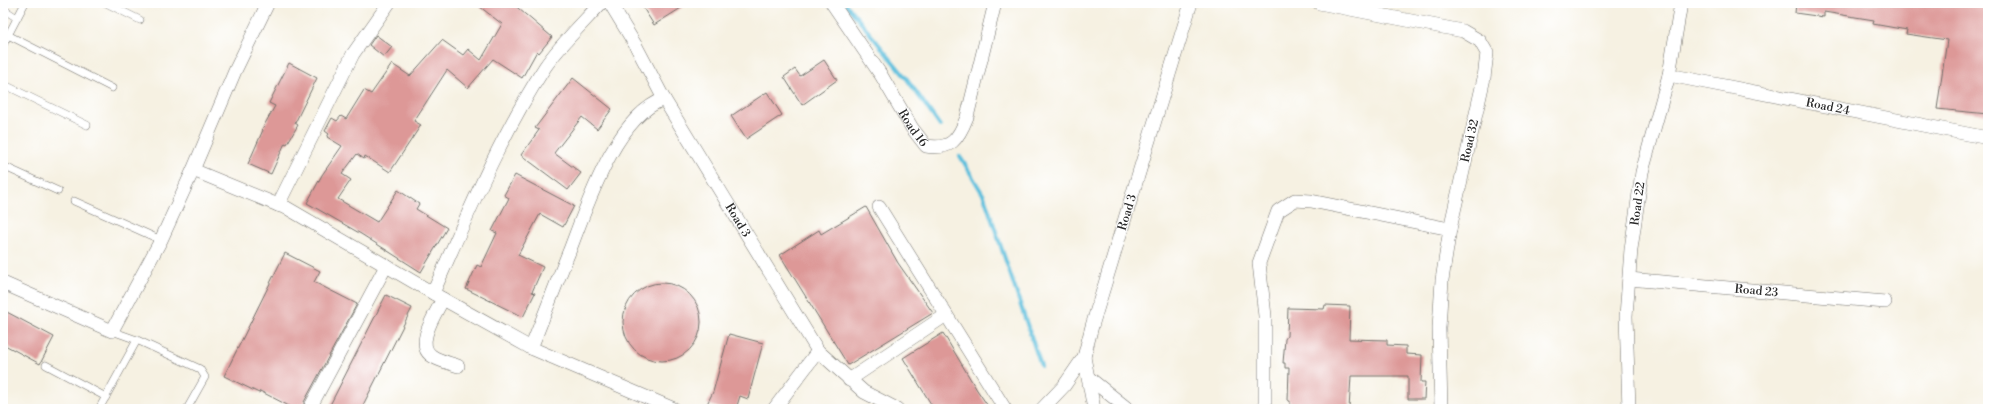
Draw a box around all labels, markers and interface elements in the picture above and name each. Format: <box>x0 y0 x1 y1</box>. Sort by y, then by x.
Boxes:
street label: Road 24 <box>1805 95 1851 118</box>
street label: Road 16 <box>895 106 931 150</box>
street label: Road 32 <box>1458 118 1482 164</box>
street label: Road 22 <box>1627 181 1648 227</box>
street label: Road 3 <box>1114 192 1140 232</box>
street label: Road 3 <box>722 200 754 240</box>
street label: Road 23 <box>1734 281 1779 300</box>

